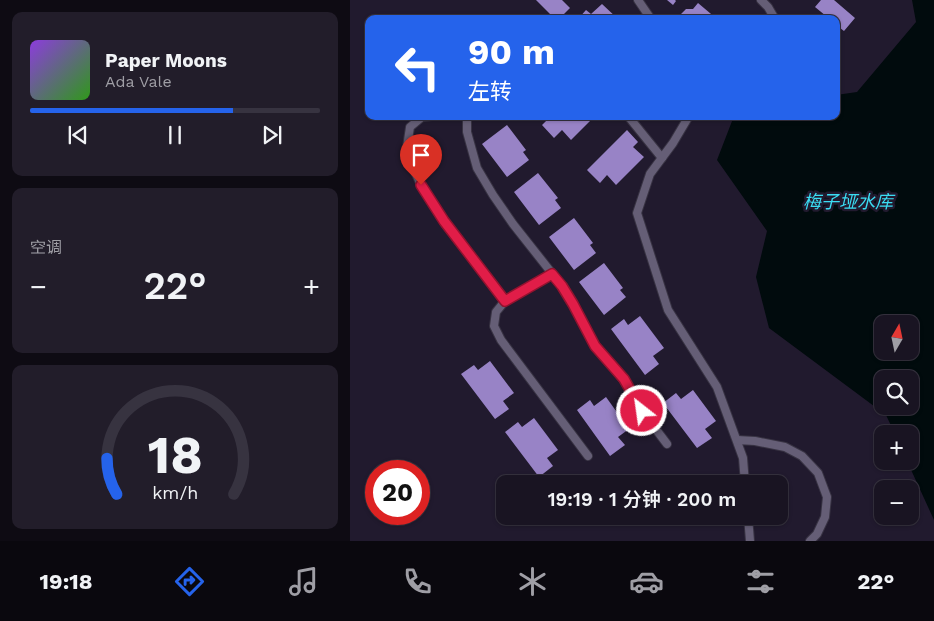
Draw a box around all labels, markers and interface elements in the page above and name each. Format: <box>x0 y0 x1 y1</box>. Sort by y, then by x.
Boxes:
text: 90 m <box>468 31 555 73</box>
icon: left <box>385 35 450 100</box>
text: Paper Moons <box>105 49 227 72</box>
text: Ada Vale <box>105 72 172 91</box>
text: 左转 <box>468 79 512 104</box>
icon: previous <box>64 121 92 149</box>
icon: pause <box>161 121 189 149</box>
icon: next <box>258 121 286 149</box>
pin <box>400 134 442 185</box>
icon: arrive <box>407 141 435 169</box>
water label: 梅子垭水库 <box>803 191 896 212</box>
text: 空调 <box>30 238 62 257</box>
text: 22° <box>143 264 207 308</box>
text: − <box>30 270 47 303</box>
text: + <box>303 270 320 303</box>
north arrow <box>874 315 919 360</box>
map controls <box>874 315 919 525</box>
button: search <box>874 370 919 415</box>
position arrow <box>615 384 667 436</box>
text: 18 <box>147 425 203 486</box>
button: + <box>874 425 919 470</box>
speed limit sign: 20 <box>365 460 430 525</box>
button: − <box>874 480 919 525</box>
text: km/h <box>152 482 198 503</box>
text: 19:19 · 1 分钟 · 200 m <box>548 488 736 511</box>
icon: directions <box>172 564 207 599</box>
icon: music <box>286 564 321 599</box>
icon: phone <box>400 564 435 599</box>
icon: climate <box>515 564 550 599</box>
icon: car <box>629 564 664 599</box>
icon: filters <box>743 564 778 599</box>
text: 19:18 <box>40 569 93 594</box>
text: 22° <box>857 569 894 594</box>

